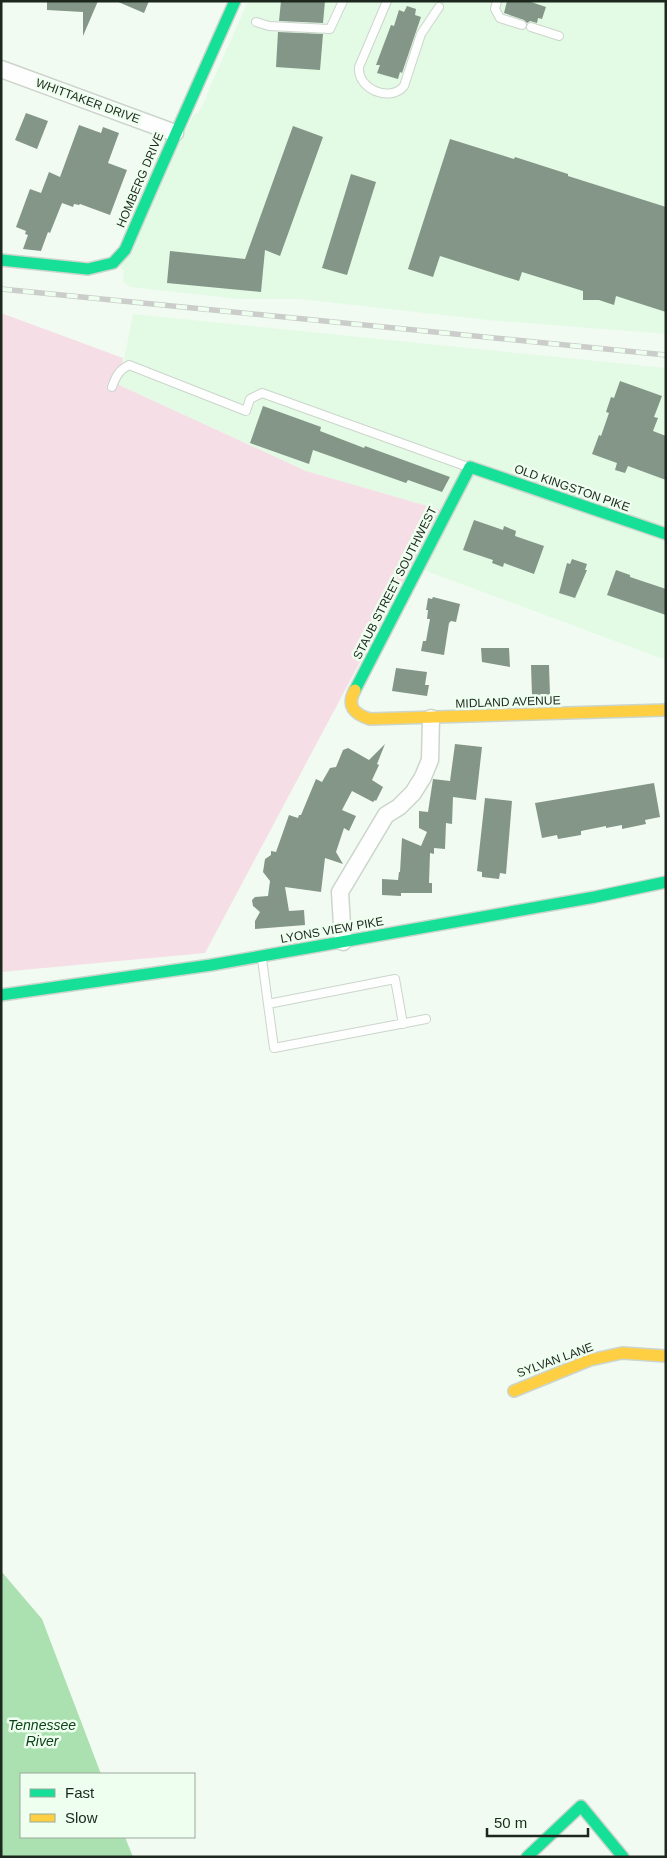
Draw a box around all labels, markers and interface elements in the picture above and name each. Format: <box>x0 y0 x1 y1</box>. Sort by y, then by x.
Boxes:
street label: WHITTAKER DRIVE <box>34 76 142 126</box>
street label: HOMBERG DRIVE <box>114 130 166 230</box>
street label: OLD KINGSTON PIKE <box>512 462 632 514</box>
street label: STAUB STREET SOUTHWEST <box>350 504 440 662</box>
street label: MIDLAND AVENUE <box>455 693 561 711</box>
street label: LYONS VIEW PIKE <box>279 914 385 946</box>
street label: SYLVAN LANE <box>515 1340 595 1380</box>
water label: Tennessee River <box>8 1717 76 1749</box>
legend <box>20 1773 195 1838</box>
text: Fast <box>65 1784 95 1801</box>
scale bar <box>487 1806 588 1838</box>
text: Slow <box>65 1809 98 1826</box>
text: 50 m <box>494 1814 527 1831</box>

